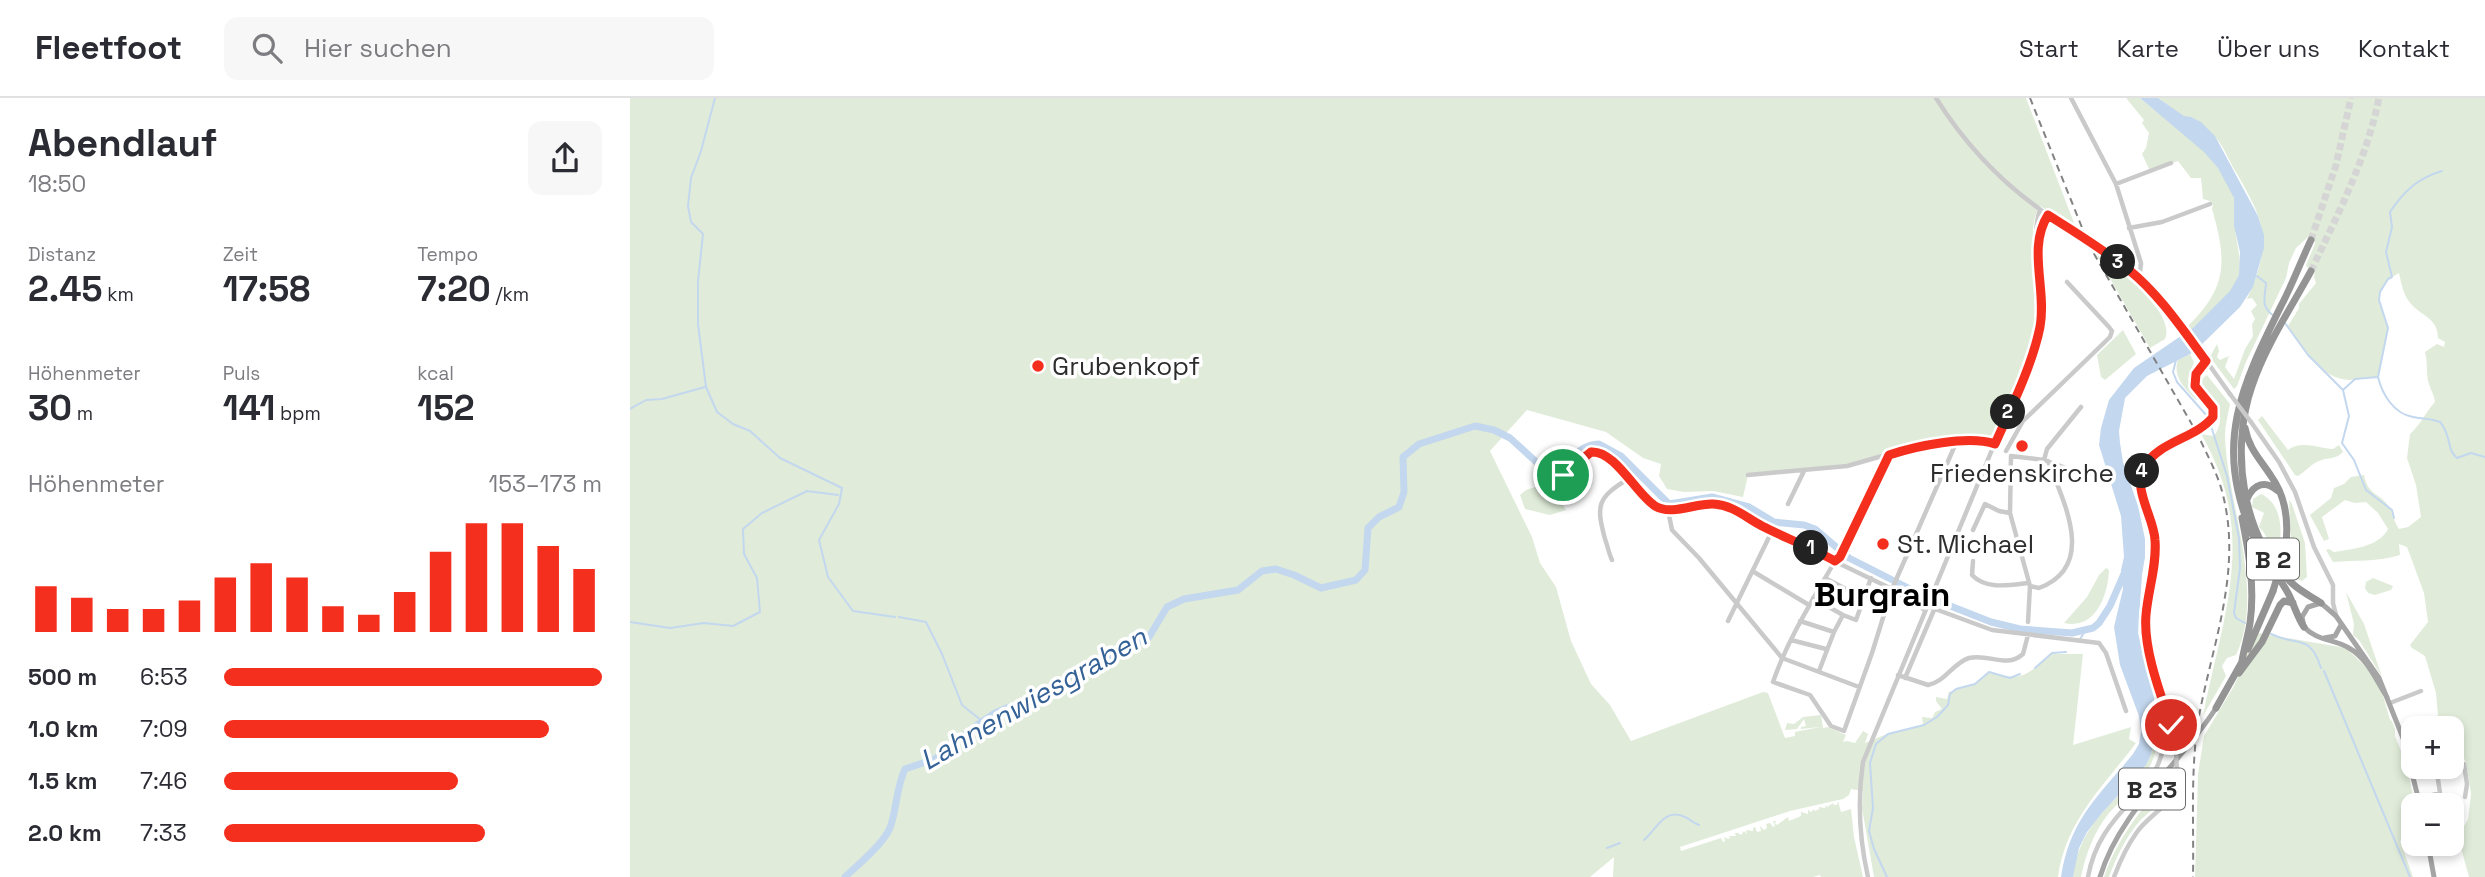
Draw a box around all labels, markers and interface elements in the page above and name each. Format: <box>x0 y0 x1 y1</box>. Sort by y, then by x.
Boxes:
search box <box>224 17 714 80</box>
text: Fleetfoot <box>35 27 182 69</box>
icon: search <box>248 29 286 67</box>
text: Hier suchen <box>304 31 452 65</box>
text: Start <box>2019 33 2079 64</box>
text: Karte <box>2117 33 2179 64</box>
text: Über uns <box>2217 33 2320 64</box>
text: Kontakt <box>2358 33 2450 64</box>
text: Abendlauf <box>28 119 217 167</box>
button: share <box>528 121 602 195</box>
text: 18:50 <box>28 169 86 199</box>
text: Distanz <box>28 242 96 267</box>
text: Zeit <box>223 242 258 267</box>
text: Tempo <box>417 242 478 267</box>
pin: 3 <box>2100 244 2136 280</box>
text: 3 <box>2112 249 2123 274</box>
text: 2.45 <box>28 267 102 311</box>
text: 17:58 <box>223 267 310 311</box>
text: 7:20 <box>417 267 491 311</box>
text: km <box>102 282 134 307</box>
text: /km <box>491 282 529 307</box>
place label: Grubenkopf <box>1052 349 1200 383</box>
marker: Grubenkopf <box>1030 358 1046 374</box>
text: Höhenmeter <box>28 361 141 386</box>
text: Puls <box>223 361 260 386</box>
text: kcal <box>417 361 454 386</box>
text: 30 <box>28 386 72 430</box>
text: 141 <box>223 386 275 430</box>
text: 152 <box>417 386 475 430</box>
pin: 2 <box>1990 394 2026 430</box>
text: 2 <box>2002 399 2013 424</box>
text: m <box>72 401 93 426</box>
text: bpm <box>275 401 321 426</box>
marker: Friedenskirche <box>2014 438 2030 454</box>
pin <box>1533 445 1593 505</box>
pin: 4 <box>2124 454 2160 488</box>
icon: arrive <box>1544 456 1582 494</box>
place label: Friedenskirche <box>1930 456 2114 490</box>
text: 4 <box>2135 458 2148 483</box>
text: Höhenmeter <box>28 469 165 499</box>
text: 153–173 m <box>489 469 602 499</box>
place label: St. Michael <box>1897 527 2034 561</box>
pin: 1 <box>1794 531 1828 566</box>
text: 1 <box>1806 535 1815 560</box>
marker: St. Michael <box>1875 536 1891 552</box>
road number: B 2 <box>2247 538 2299 580</box>
district label: Burgrain <box>1814 574 1950 616</box>
water label: Lahnenwiesgraben <box>913 618 1154 778</box>
text: 500 m <box>28 662 97 692</box>
text: 6:53 <box>140 662 188 692</box>
pin <box>2141 695 2201 755</box>
icon: check <box>2152 706 2190 744</box>
text: 1.0 km <box>28 714 98 744</box>
text: 7:09 <box>140 714 188 744</box>
map controls <box>2401 716 2464 856</box>
button: + <box>2401 716 2464 779</box>
text: 1.5 km <box>28 766 98 796</box>
text: 7:46 <box>140 766 187 796</box>
road number: B 23 <box>2119 768 2185 810</box>
button: − <box>2401 793 2464 856</box>
text: 2.0 km <box>28 818 102 848</box>
text: 7:33 <box>140 818 187 848</box>

